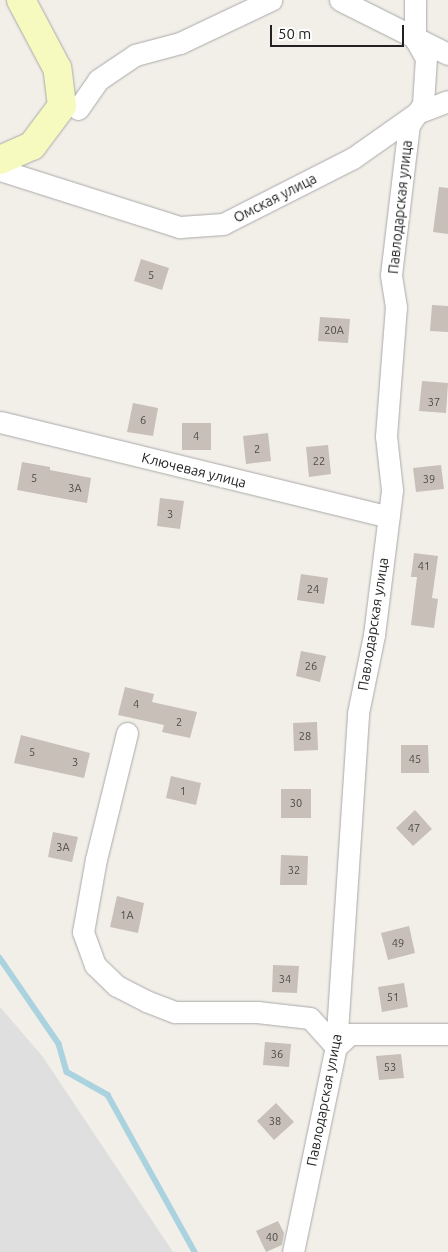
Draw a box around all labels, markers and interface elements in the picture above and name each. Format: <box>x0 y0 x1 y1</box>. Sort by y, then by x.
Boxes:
scale bar <box>273 15 407 47</box>
text: 50 m <box>278 25 311 42</box>
street label: Павлодарская улица <box>385 139 415 275</box>
street label: Омская улица <box>231 170 319 226</box>
house number: 5 <box>148 268 154 282</box>
house number: 20А <box>324 323 344 337</box>
house number: 37 <box>428 395 440 409</box>
house number: 6 <box>140 413 146 427</box>
house number: 4 <box>193 429 199 443</box>
house number: 2 <box>254 442 260 456</box>
street label: Ключевая улица <box>140 449 248 491</box>
house number: 22 <box>313 454 325 468</box>
house number: 5 <box>31 471 37 485</box>
house number: 39 <box>423 472 435 486</box>
house number: 3А <box>68 481 82 495</box>
house number: 3 <box>167 507 173 521</box>
street label: Павлодарская улица <box>354 556 392 692</box>
house number: 41 <box>418 559 430 573</box>
house number: 24 <box>307 582 319 596</box>
house number: 26 <box>305 659 317 673</box>
house number: 4 <box>133 697 139 711</box>
house number: 2 <box>176 715 182 729</box>
house number: 28 <box>299 729 311 743</box>
house number: 5 <box>29 745 35 759</box>
house number: 45 <box>409 752 421 766</box>
house number: 3 <box>72 755 78 769</box>
house number: 1 <box>180 784 186 798</box>
house number: 30 <box>290 796 302 810</box>
house number: 47 <box>408 821 420 835</box>
house number: 3А <box>56 840 70 854</box>
house number: 32 <box>288 863 300 877</box>
house number: 1А <box>120 908 134 922</box>
house number: 49 <box>392 936 404 950</box>
house number: 34 <box>279 972 291 986</box>
house number: 51 <box>387 990 399 1004</box>
street label: Павлодарская улица <box>303 1032 345 1168</box>
house number: 36 <box>271 1047 283 1061</box>
house number: 53 <box>384 1060 396 1074</box>
house number: 38 <box>269 1114 281 1128</box>
house number: 40 <box>266 1230 278 1244</box>

